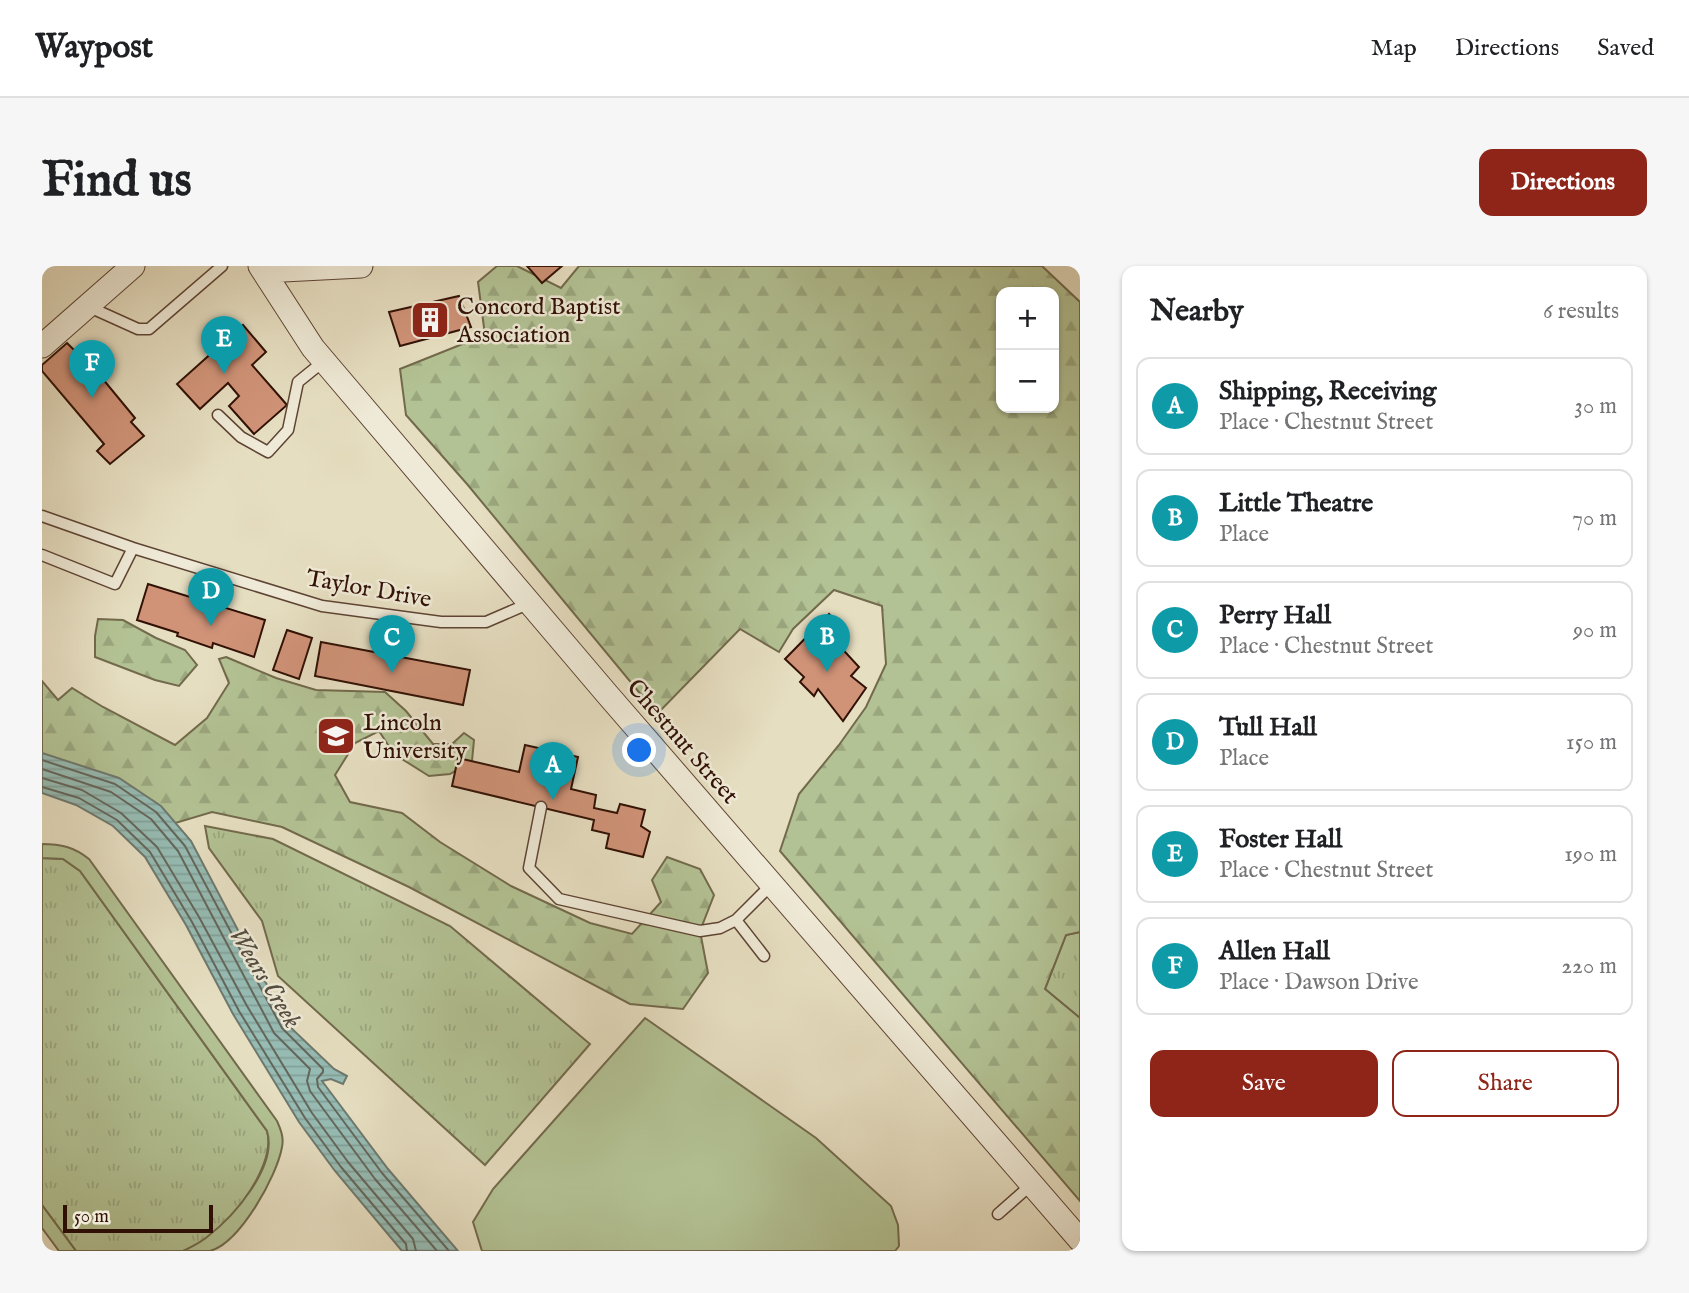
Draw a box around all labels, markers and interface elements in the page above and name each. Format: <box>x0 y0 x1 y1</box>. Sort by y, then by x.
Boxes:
text: Waypost <box>35 27 153 69</box>
text: Map <box>1371 33 1417 64</box>
text: Directions <box>1455 33 1559 64</box>
text: Saved <box>1597 33 1654 64</box>
button: Directions <box>1479 149 1647 216</box>
text: Find us <box>42 151 192 213</box>
map controls <box>996 287 1059 413</box>
button: + <box>996 287 1059 350</box>
place label: Concord Baptist Association <box>456 292 620 351</box>
text: Nearby <box>1150 293 1243 331</box>
text: 6 results <box>1543 297 1619 326</box>
building icon: Concord Baptist Association <box>409 299 451 341</box>
pin: E <box>201 316 247 374</box>
pin: F <box>69 340 115 398</box>
button: − <box>996 350 1059 413</box>
text: Shipping, Receiving <box>1219 375 1436 408</box>
text: A <box>1167 392 1183 421</box>
text: 30 m <box>1574 392 1617 421</box>
text: Place · Chestnut Street <box>1219 408 1433 437</box>
text: Little Theatre <box>1219 487 1373 520</box>
text: B <box>1167 504 1183 533</box>
text: 70 m <box>1572 504 1617 533</box>
text: Place <box>1219 520 1269 549</box>
street label: Taylor Drive <box>304 563 434 616</box>
pin: D <box>188 568 234 626</box>
text: Perry Hall <box>1219 599 1331 632</box>
pin: B <box>804 614 850 672</box>
pin: C <box>369 615 415 673</box>
text: C <box>1167 616 1183 645</box>
text: 90 m <box>1573 616 1617 645</box>
text: Place · Chestnut Street <box>1219 632 1433 661</box>
street label: Chestnut Street <box>619 673 745 811</box>
place label: Lincoln University <box>363 708 467 767</box>
text: Tull Hall <box>1219 711 1317 744</box>
school or university icon: Lincoln University <box>315 715 357 757</box>
text: D <box>1166 728 1184 757</box>
text: 150 m <box>1566 728 1617 757</box>
your location <box>622 733 656 767</box>
pin: A <box>530 742 576 800</box>
text: Place <box>1219 744 1269 773</box>
text: Foster Hall <box>1219 823 1342 856</box>
text: E <box>1167 840 1183 869</box>
text: 190 m <box>1564 840 1617 869</box>
text: Place · Chestnut Street <box>1219 856 1433 885</box>
water label: Wears Creek <box>221 921 309 1035</box>
text: Allen Hall <box>1219 935 1330 968</box>
text: F <box>1168 952 1182 981</box>
text: 220 m <box>1561 952 1617 981</box>
text: Place · Dawson Drive <box>1219 968 1419 997</box>
button: Save <box>1150 1050 1378 1117</box>
button: Share <box>1392 1050 1619 1117</box>
scale bar <box>63 1202 214 1234</box>
text: 50 m <box>74 1205 109 1229</box>

